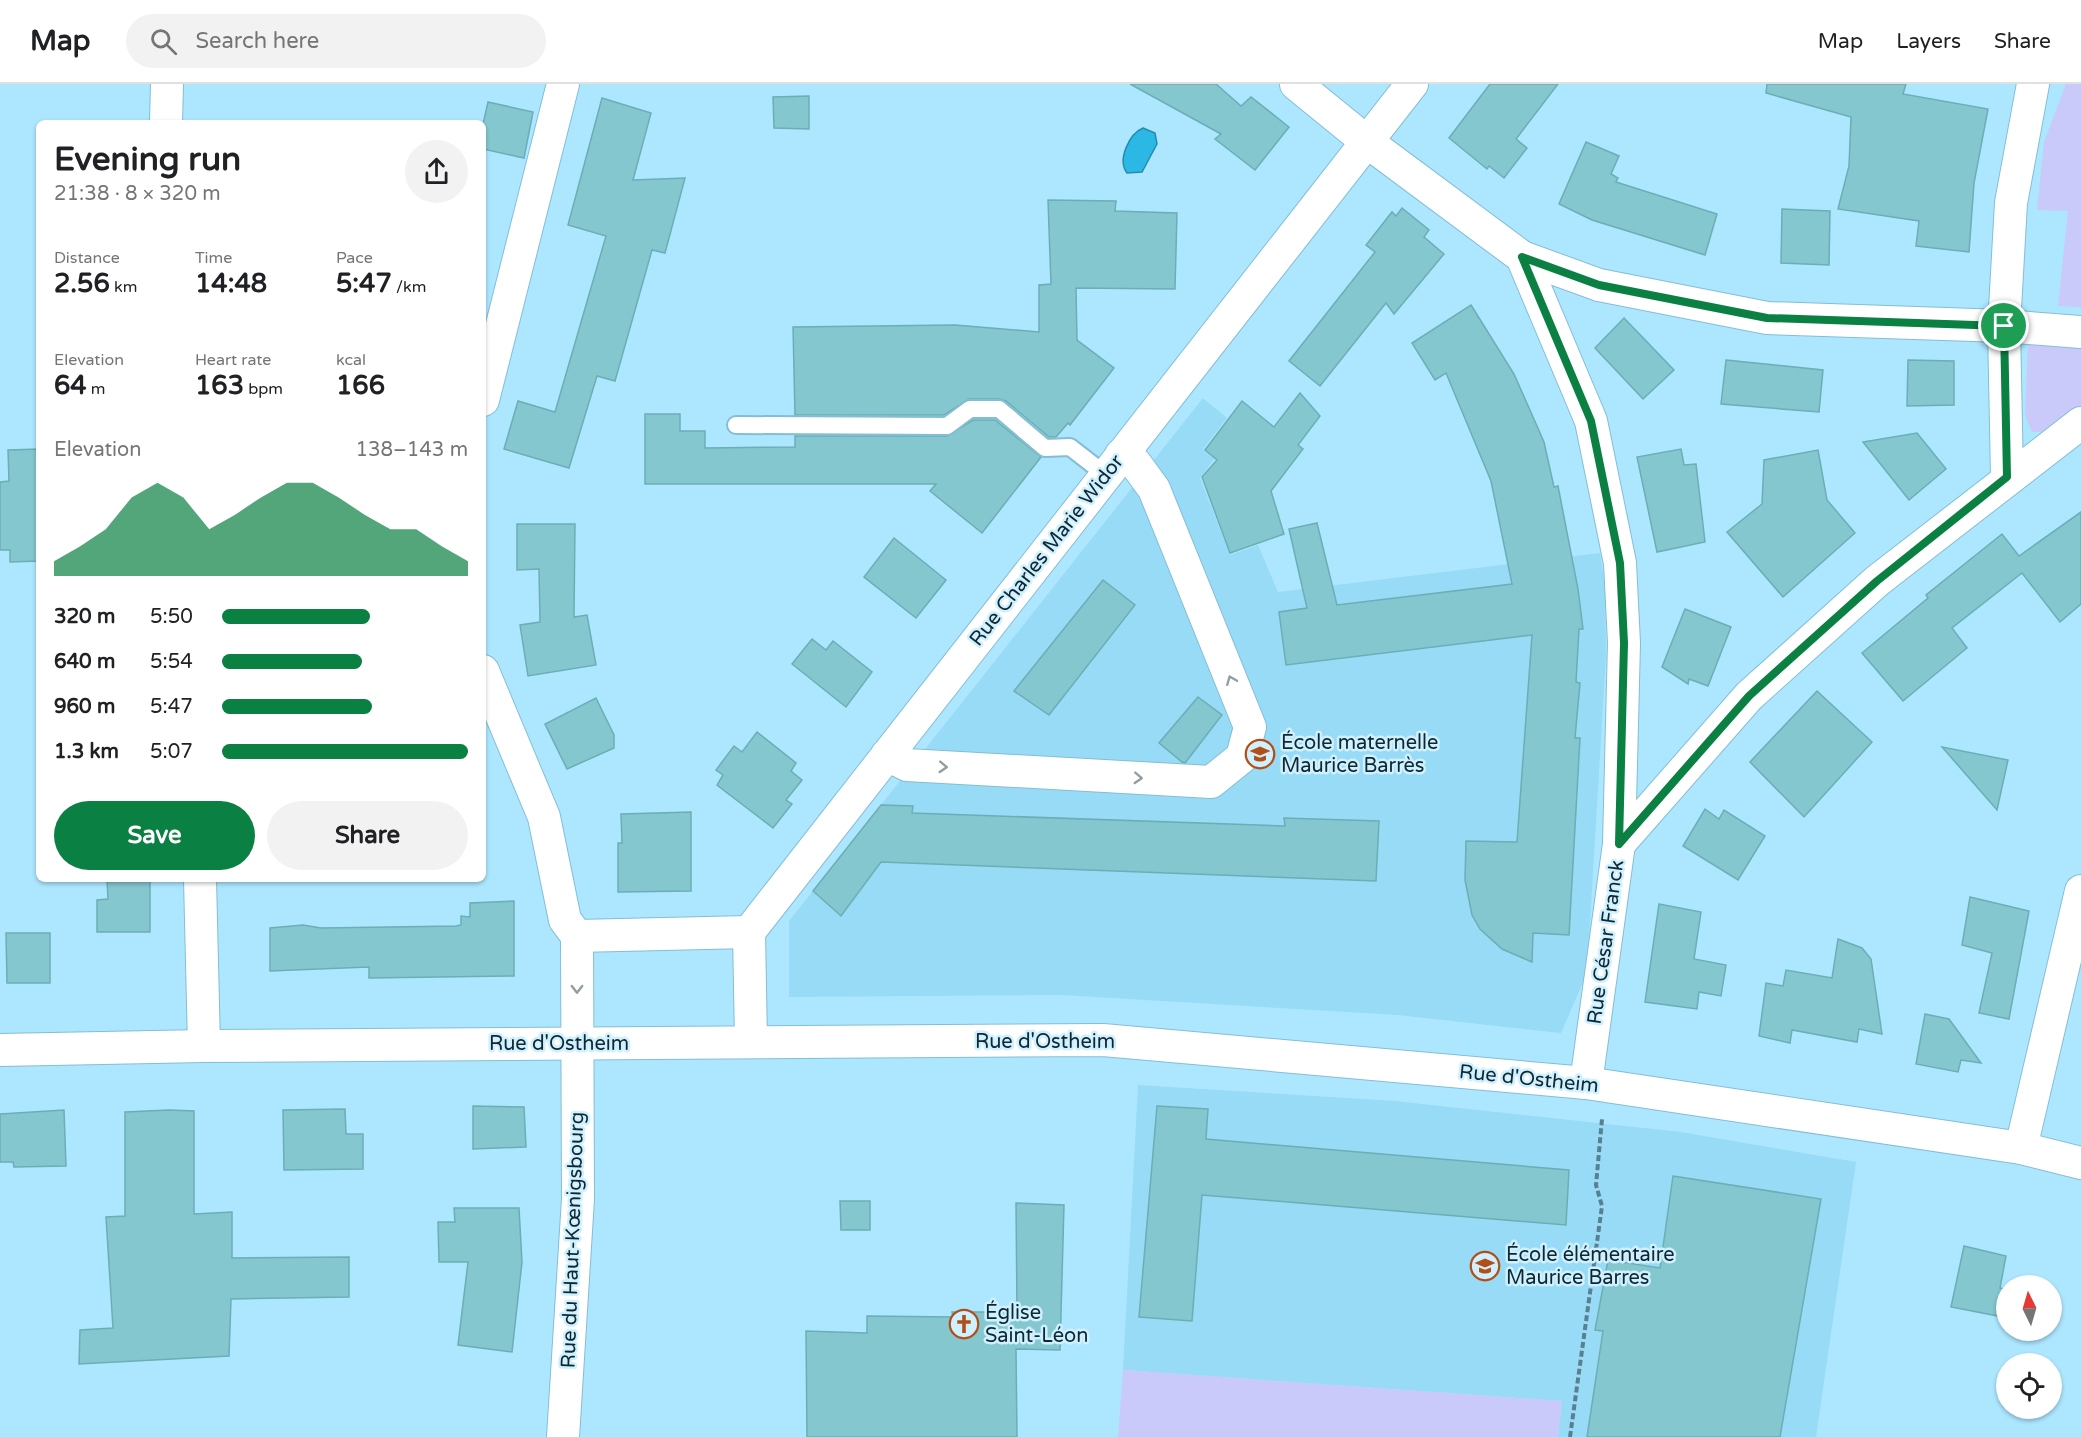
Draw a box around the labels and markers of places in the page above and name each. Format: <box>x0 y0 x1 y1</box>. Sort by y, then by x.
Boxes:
pin <box>1978 300 2029 351</box>
place label: École maternelle Maurice Barrès <box>1281 730 1438 778</box>
school or university icon: École maternelle Maurice Barrès <box>1244 738 1276 770</box>
place label: École élémentaire Maurice Barres <box>1506 1242 1675 1290</box>
school or university icon: École élémentaire Maurice Barres <box>1469 1250 1501 1282</box>
place label: Église Saint-Léon <box>985 1300 1088 1348</box>
church icon: Église Saint-Léon <box>948 1308 980 1340</box>

